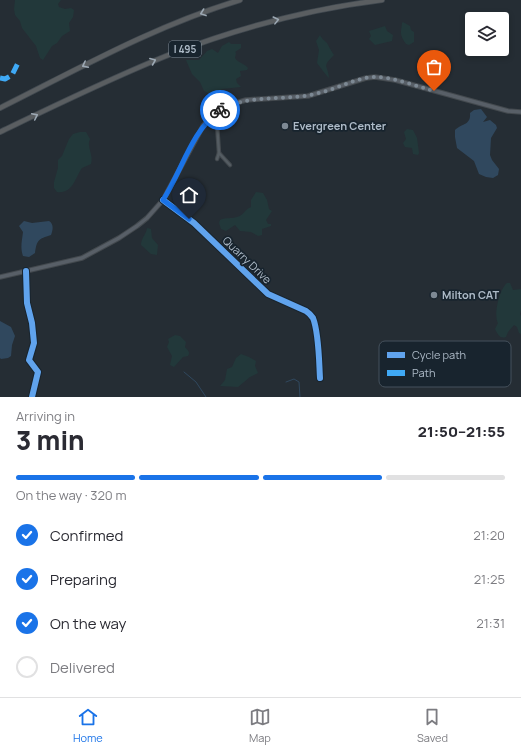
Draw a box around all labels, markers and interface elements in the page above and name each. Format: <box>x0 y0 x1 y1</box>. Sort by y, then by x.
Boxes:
one-way arrow <box>200 8 207 16</box>
map controls <box>465 12 509 56</box>
button: layers <box>465 12 509 56</box>
one-way arrow <box>273 16 280 25</box>
road number: I 495 <box>169 41 201 57</box>
pin <box>417 50 451 91</box>
icon: bag <box>423 56 445 78</box>
one-way arrow <box>150 58 157 66</box>
one-way arrow <box>81 61 89 68</box>
courier <box>200 90 240 130</box>
icon: bike <box>209 99 231 121</box>
one-way arrow <box>31 113 39 121</box>
place label: Evergreen Center <box>293 118 387 133</box>
marker: Evergreen Center <box>280 121 290 131</box>
pin <box>172 178 206 219</box>
icon: home <box>178 184 200 206</box>
street label: Quarry Drive <box>220 233 275 287</box>
place label: Milton CAT <box>442 287 500 302</box>
marker: Milton CAT <box>429 290 439 300</box>
legend <box>379 341 511 387</box>
text: Cycle path <box>412 347 466 362</box>
text: Path <box>412 365 435 380</box>
text: Arriving in <box>16 407 75 425</box>
text: 21:50–21:55 <box>418 421 505 442</box>
text: 3 min <box>16 422 85 458</box>
text: On the way · 320 m <box>16 486 126 504</box>
icon: check <box>16 524 38 546</box>
text: Confirmed <box>50 525 123 546</box>
text: 21:20 <box>473 526 505 544</box>
icon: check <box>16 568 38 590</box>
text: Preparing <box>50 569 117 590</box>
text: 21:25 <box>474 570 505 588</box>
icon: check <box>16 612 38 634</box>
text: On the way <box>50 613 126 634</box>
text: 21:31 <box>476 614 505 632</box>
text: Delivered <box>50 657 115 678</box>
tab: Home <box>73 706 103 745</box>
tab: Map <box>249 706 271 745</box>
tab: Saved <box>417 706 448 745</box>

